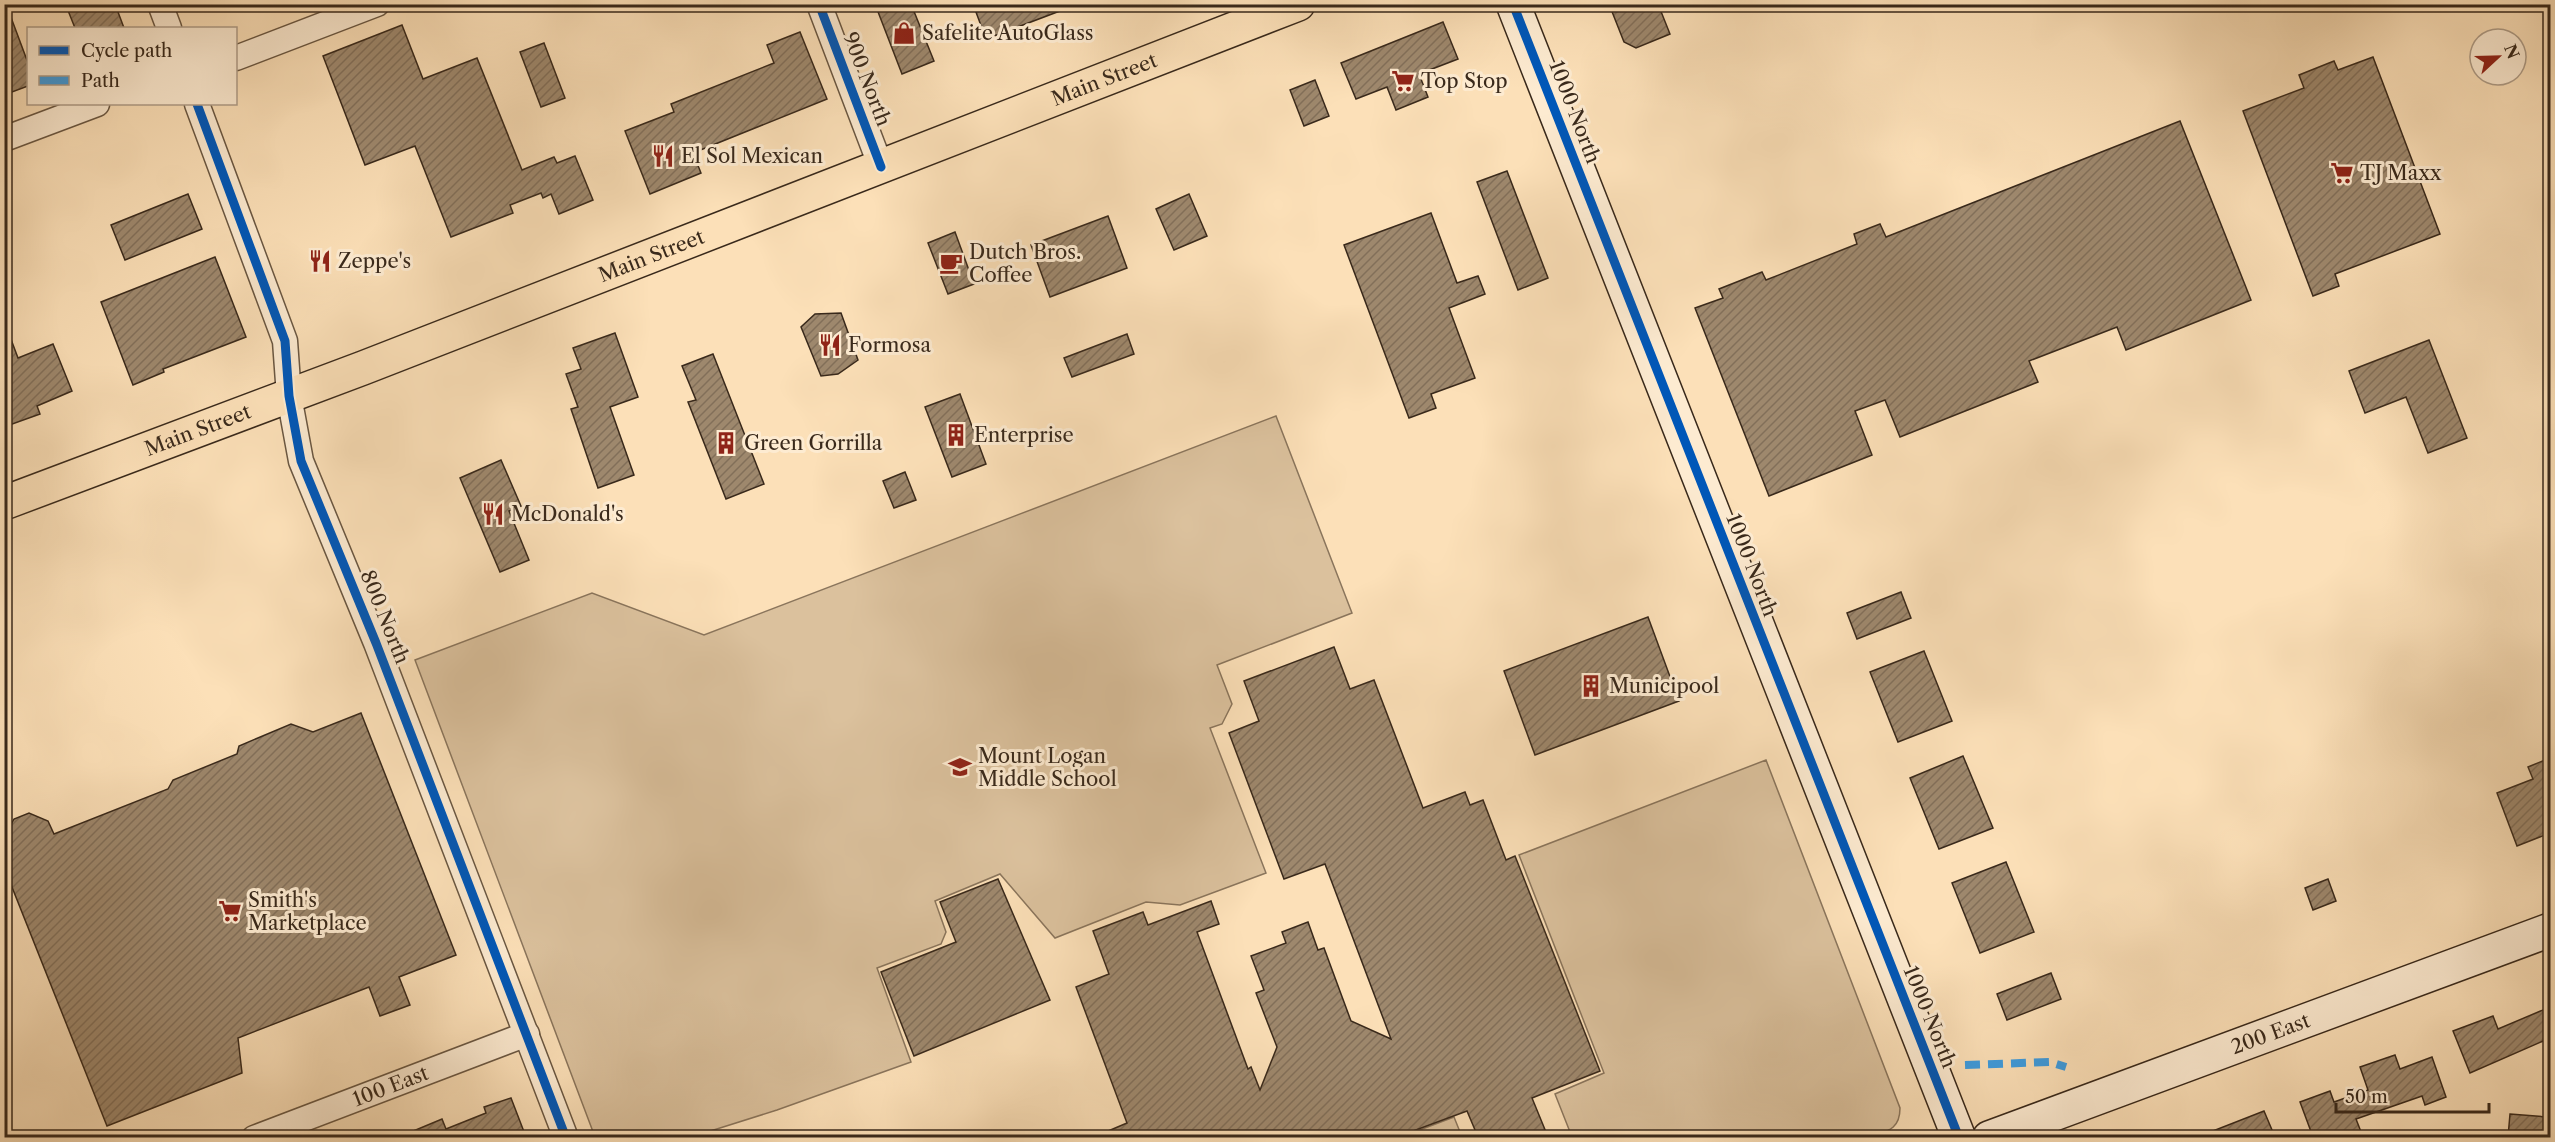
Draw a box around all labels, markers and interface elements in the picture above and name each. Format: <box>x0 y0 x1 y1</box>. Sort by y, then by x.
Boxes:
shop icon: Safelite AutoGlass <box>891 20 917 46</box>
place label: Safelite AutoGlass <box>922 21 1094 45</box>
legend <box>27 27 237 105</box>
north arrow <box>2468 27 2528 87</box>
street label: 900 North <box>838 29 896 130</box>
text: Cycle path <box>81 40 172 62</box>
text: N <box>2500 41 2524 62</box>
street label: Main Street <box>1048 48 1160 111</box>
street label: 1000 North <box>1544 57 1606 167</box>
supermarket icon: Top Stop <box>1390 68 1416 94</box>
place label: Top Stop <box>1421 69 1508 93</box>
text: Path <box>81 70 120 92</box>
restaurant icon: El Sol Mexican <box>650 143 676 169</box>
place label: El Sol Mexican <box>681 144 823 168</box>
supermarket icon: TJ Maxx <box>2329 160 2355 186</box>
place label: TJ Maxx <box>2360 161 2442 185</box>
street label: Main Street <box>595 224 708 287</box>
place label: Dutch Bros. Coffee <box>969 240 1081 287</box>
restaurant icon: Zeppe's <box>307 248 333 274</box>
place label: Zeppe's <box>338 249 411 273</box>
cafe icon: Dutch Bros. Coffee <box>938 250 964 276</box>
restaurant icon: Formosa <box>817 332 843 358</box>
place label: Formosa <box>848 333 931 357</box>
street label: Main Street <box>141 399 254 461</box>
building icon: Enterprise <box>943 422 969 448</box>
place label: Enterprise <box>974 423 1074 447</box>
building icon: Green Gorrilla <box>713 430 739 456</box>
place label: Green Gorrilla <box>744 431 883 455</box>
restaurant icon: McDonald's <box>480 501 506 527</box>
place label: McDonald's <box>511 502 624 526</box>
street label: 1000 North <box>1721 510 1783 620</box>
street label: 800 North <box>355 567 415 668</box>
building icon: Municipool <box>1578 673 1604 699</box>
place label: Municipool <box>1609 674 1719 698</box>
place label: Mount Logan Middle School <box>978 744 1117 791</box>
school or university icon: Mount Logan Middle School <box>947 754 973 780</box>
place label: Smith's Marketplace <box>248 888 367 935</box>
supermarket icon: Smith's Marketplace <box>217 898 243 924</box>
street label: 1000 North <box>1899 962 1962 1072</box>
street label: 200 East <box>2228 1008 2313 1059</box>
street label: 100 East <box>349 1061 432 1111</box>
scale bar <box>2336 1076 2489 1114</box>
text: 50 m <box>2345 1086 2388 1108</box>

